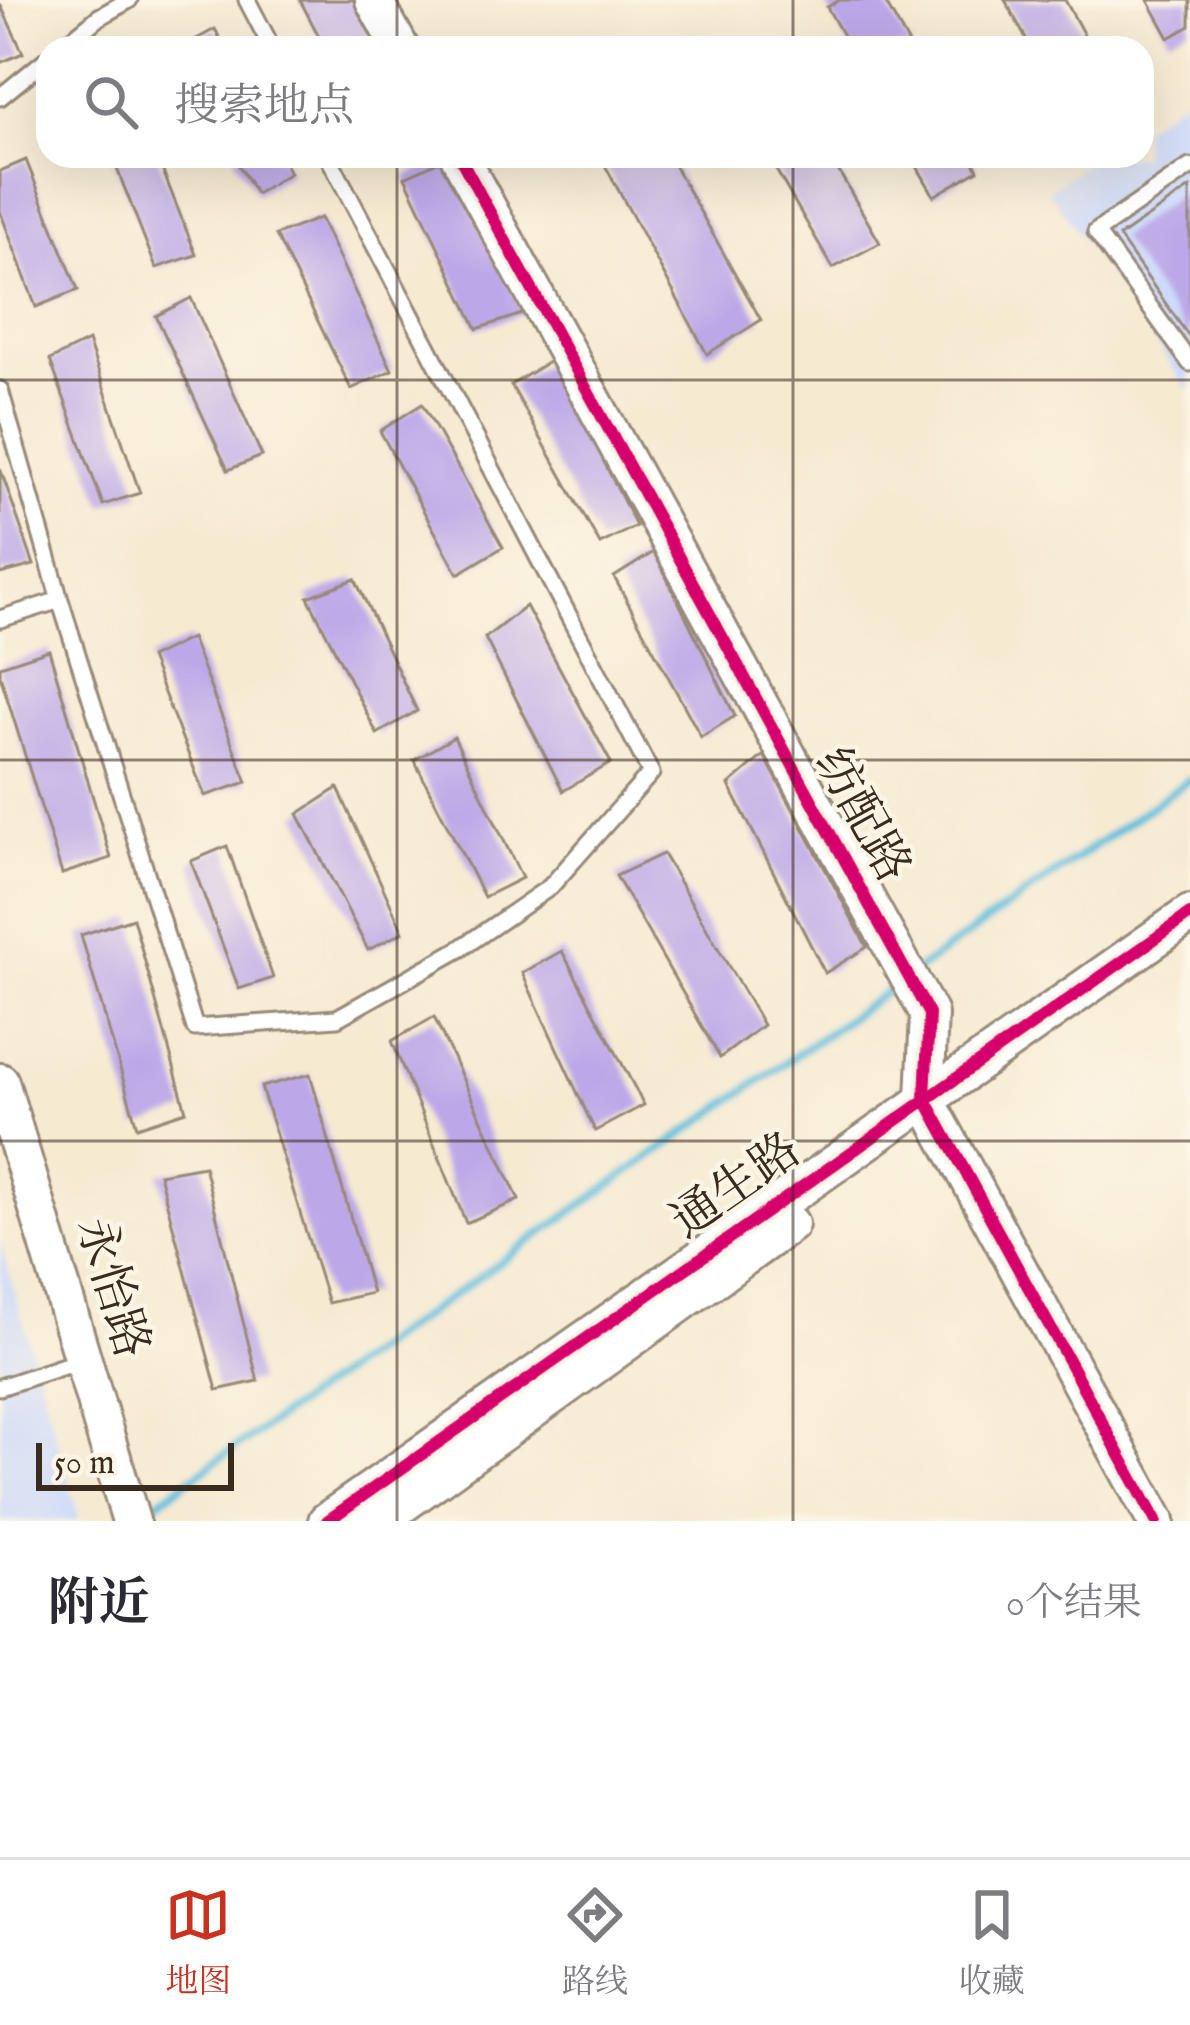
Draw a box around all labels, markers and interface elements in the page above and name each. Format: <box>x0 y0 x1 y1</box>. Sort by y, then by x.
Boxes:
search box <box>36 36 1154 168</box>
icon: search <box>78 69 144 135</box>
text: 搜索地点 <box>174 79 354 136</box>
street label: 纺配路 <box>800 738 922 894</box>
street label: 通生路 <box>661 1121 813 1253</box>
street label: 永怡路 <box>61 1210 161 1366</box>
scale bar <box>36 1437 234 1490</box>
text: 50 m <box>54 1443 115 1485</box>
text: 附近 <box>48 1573 150 1638</box>
text: 0个结果 <box>1006 1580 1142 1629</box>
tab: 地图 <box>165 1882 231 2004</box>
tab: 路线 <box>562 1882 628 2004</box>
tab: 收藏 <box>959 1882 1025 2004</box>

